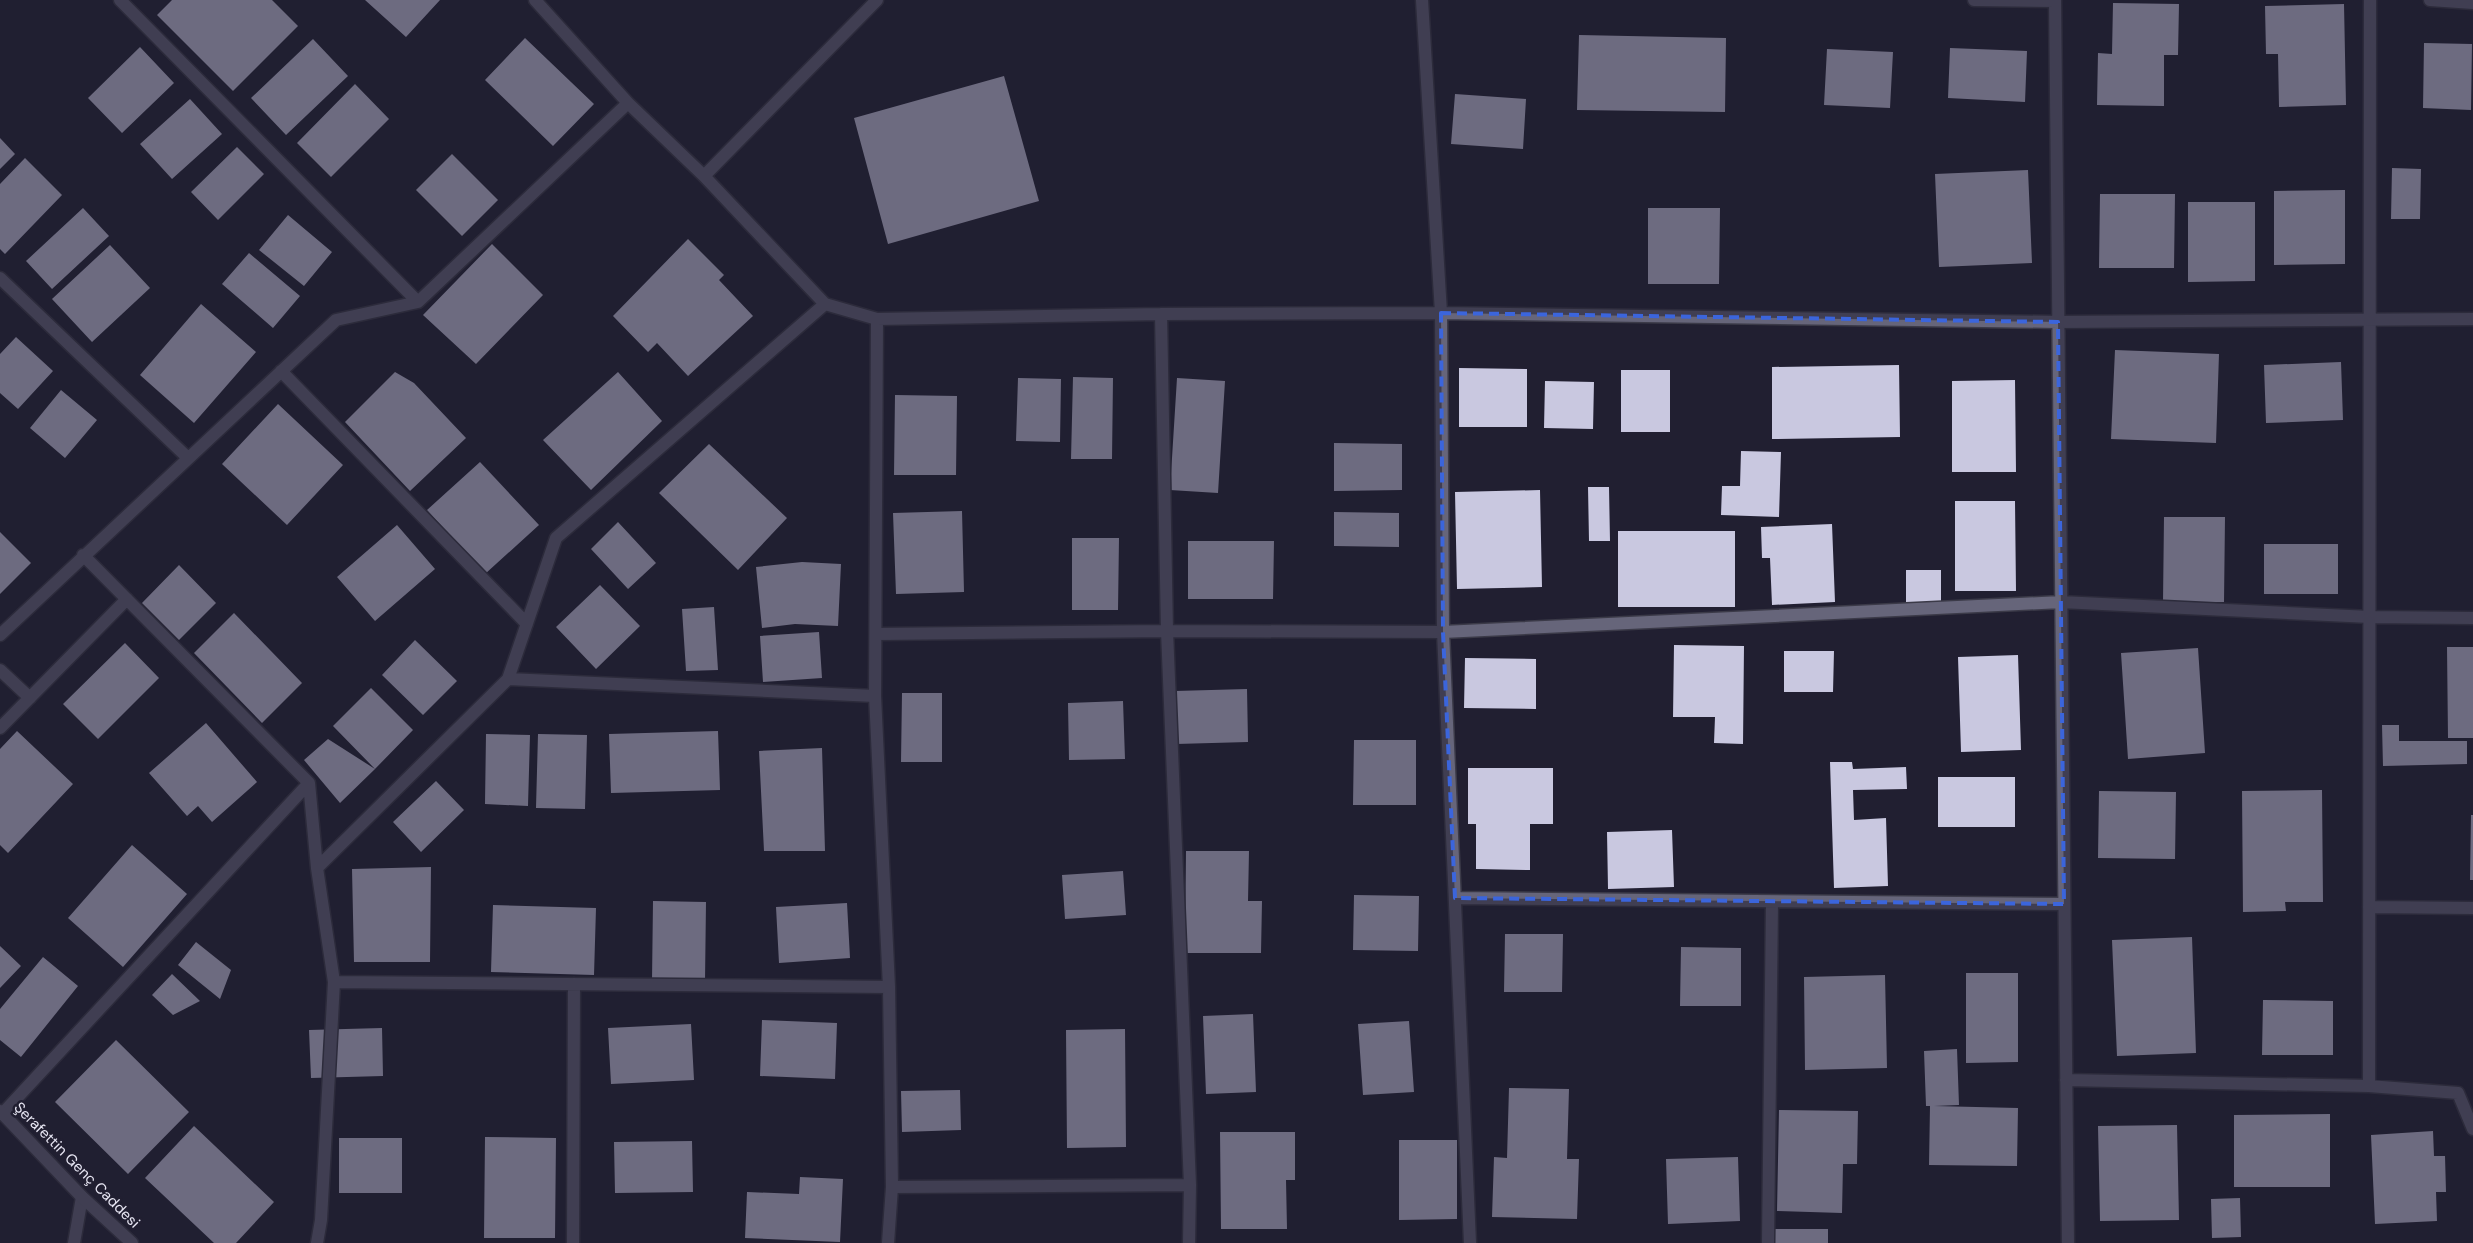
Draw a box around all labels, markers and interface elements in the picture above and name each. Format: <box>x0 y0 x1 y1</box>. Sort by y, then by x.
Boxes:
street label: Şerafettin Genç Caddesi <box>10 1098 144 1232</box>

